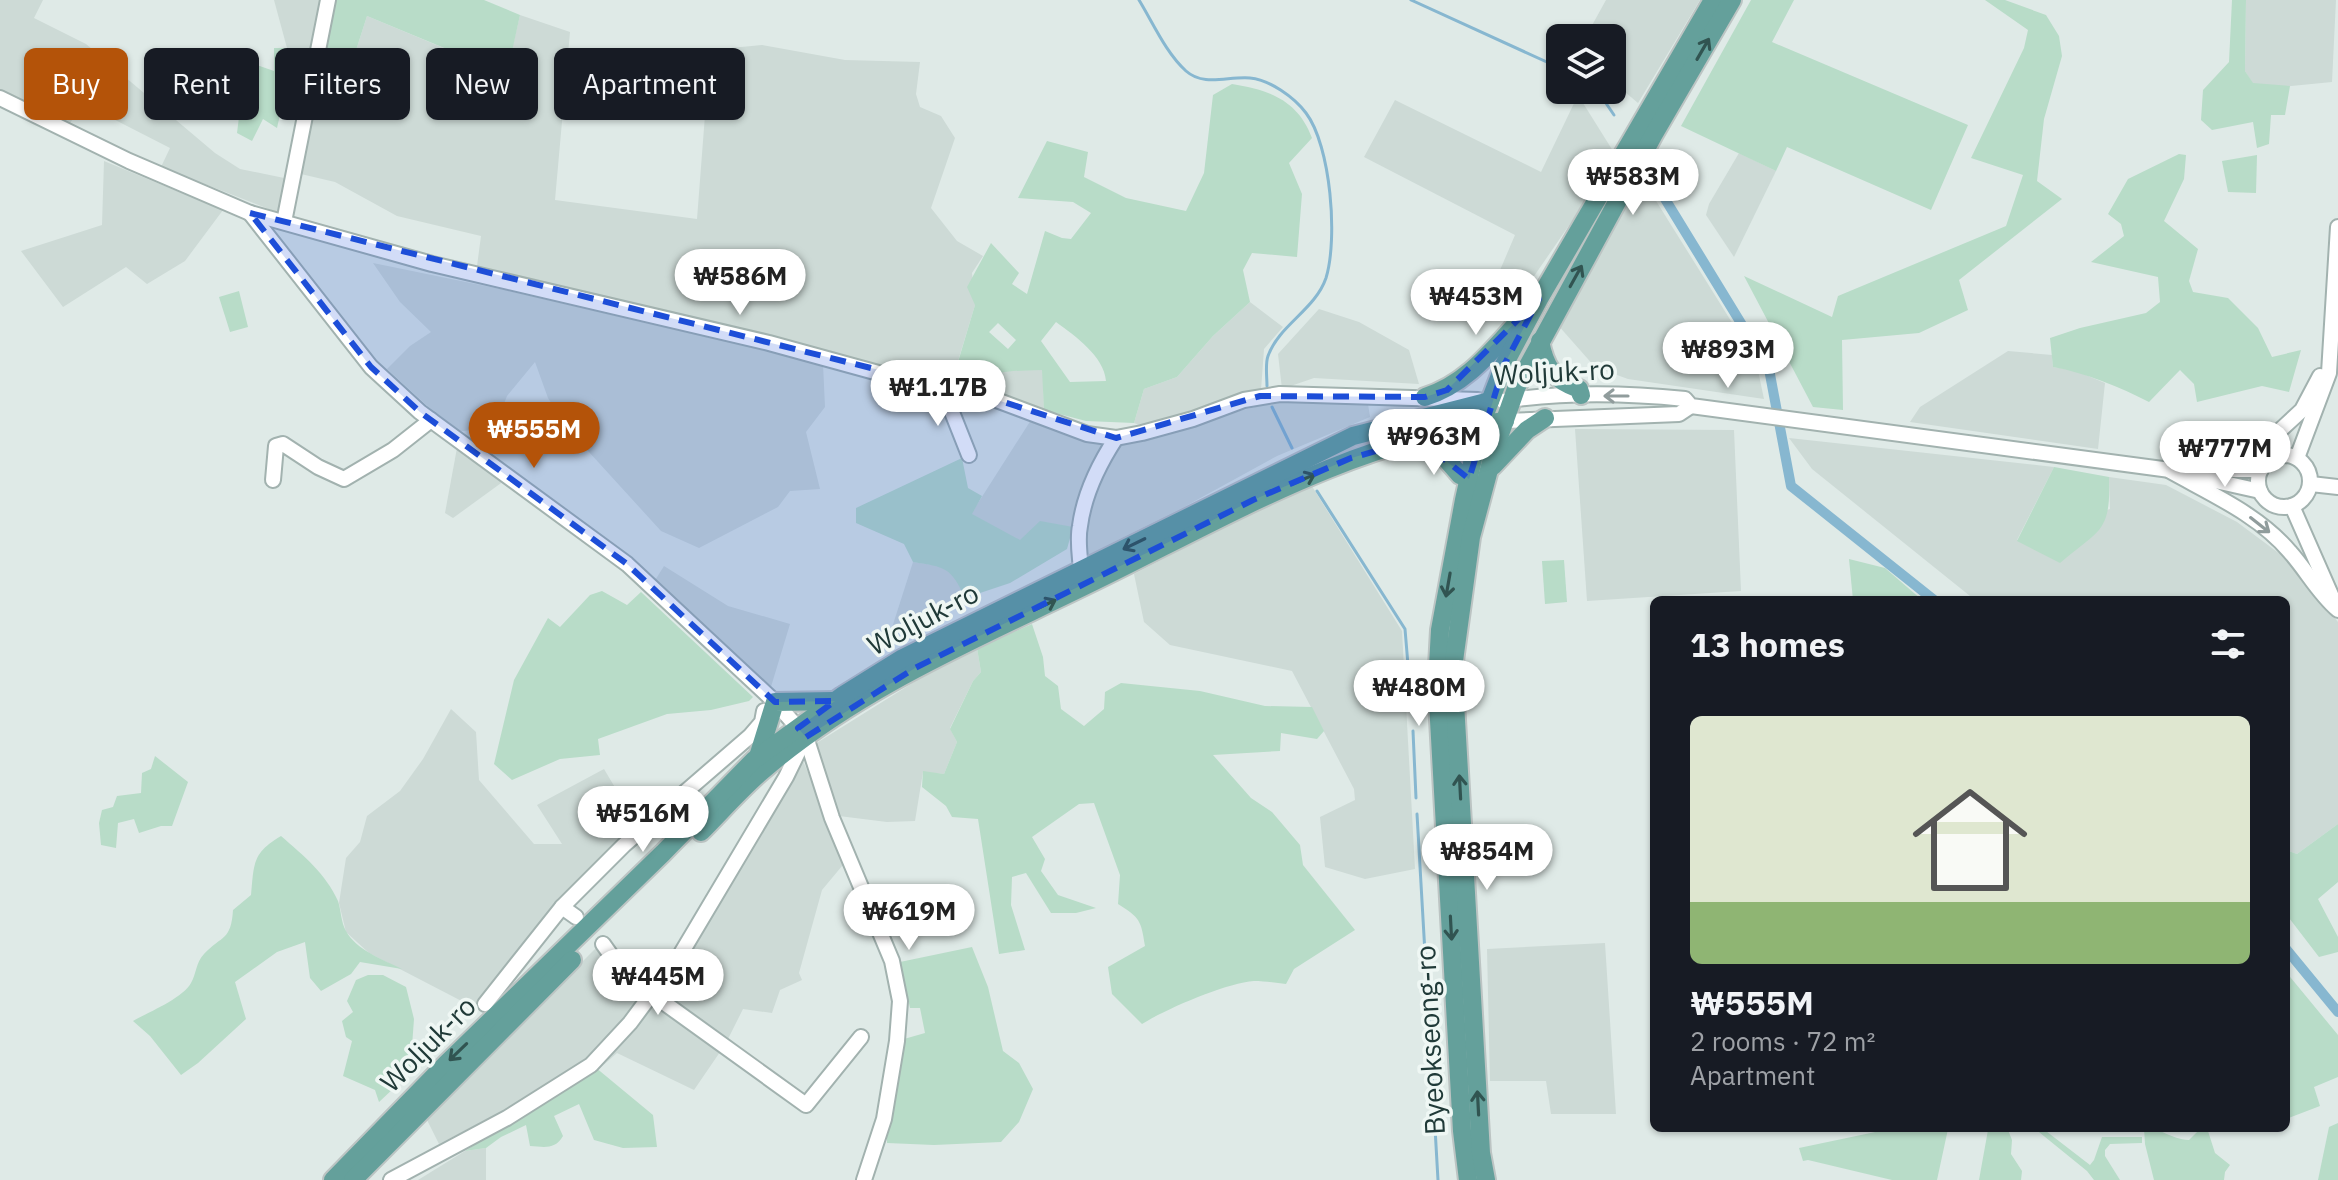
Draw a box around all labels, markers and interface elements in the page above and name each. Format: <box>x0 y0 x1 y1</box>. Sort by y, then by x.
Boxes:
map controls <box>1546 24 1626 104</box>
button: layers <box>1546 24 1626 104</box>
one-way arrow <box>1695 38 1711 61</box>
chip: Buy <box>24 48 128 120</box>
chip: Rent <box>144 48 259 120</box>
chip: Filters <box>275 48 410 120</box>
chip: New <box>426 48 538 120</box>
chip: Apartment <box>554 48 745 120</box>
pin: ₩583M <box>1577 149 1689 217</box>
text: ₩583M <box>1586 158 1680 192</box>
pin: ₩586M <box>684 249 796 317</box>
text: ₩586M <box>693 258 787 292</box>
one-way arrow <box>1568 265 1584 288</box>
pin: ₩453M <box>1420 269 1532 337</box>
text: ₩453M <box>1429 278 1523 312</box>
pin: ₩893M <box>1672 322 1784 390</box>
text: ₩893M <box>1681 331 1775 365</box>
street label: Woljuk-ro <box>1492 350 1615 393</box>
pin: ₩1.17B <box>873 360 1003 428</box>
text: ₩1.17B <box>889 369 987 403</box>
one-way arrow <box>1603 388 1630 404</box>
pin: ₩555M <box>478 402 590 470</box>
pin: ₩963M <box>1378 409 1490 477</box>
text: ₩555M <box>487 411 581 445</box>
text: ₩963M <box>1387 418 1481 452</box>
pin: ₩777M <box>2169 421 2281 489</box>
text: ₩777M <box>2178 430 2272 464</box>
one-way arrow <box>1291 470 1315 485</box>
one-way arrow <box>2249 517 2270 534</box>
one-way arrow <box>1122 537 1146 552</box>
one-way arrow <box>1440 572 1455 597</box>
street label: Woljuk-ro <box>861 574 985 663</box>
one-way arrow <box>1032 597 1056 612</box>
text: 13 homes <box>1690 622 1845 666</box>
icon: filters <box>2206 622 2250 666</box>
pin: ₩480M <box>1363 660 1475 728</box>
text: ₩480M <box>1372 669 1466 703</box>
icon: home <box>1898 768 2042 912</box>
one-way arrow <box>1452 774 1467 801</box>
pin: ₩516M <box>587 786 699 854</box>
text: ₩516M <box>596 795 690 829</box>
pin: ₩854M <box>1431 824 1543 892</box>
text: ₩854M <box>1440 833 1534 867</box>
pin: ₩619M <box>853 884 965 952</box>
text: ₩619M <box>862 893 956 927</box>
one-way arrow <box>1444 914 1459 941</box>
street label: Byeokseong-ro <box>1406 944 1453 1136</box>
pin: ₩445M <box>602 949 714 1017</box>
text: ₩445M <box>611 958 705 992</box>
text: ₩555M <box>1690 980 1814 1024</box>
street label: Woljuk-ro <box>372 988 484 1100</box>
text: 2 rooms · 72 m² <box>1690 1024 1875 1058</box>
one-way arrow <box>448 1043 468 1062</box>
text: Apartment <box>1690 1058 1815 1092</box>
one-way arrow <box>1471 1090 1486 1117</box>

